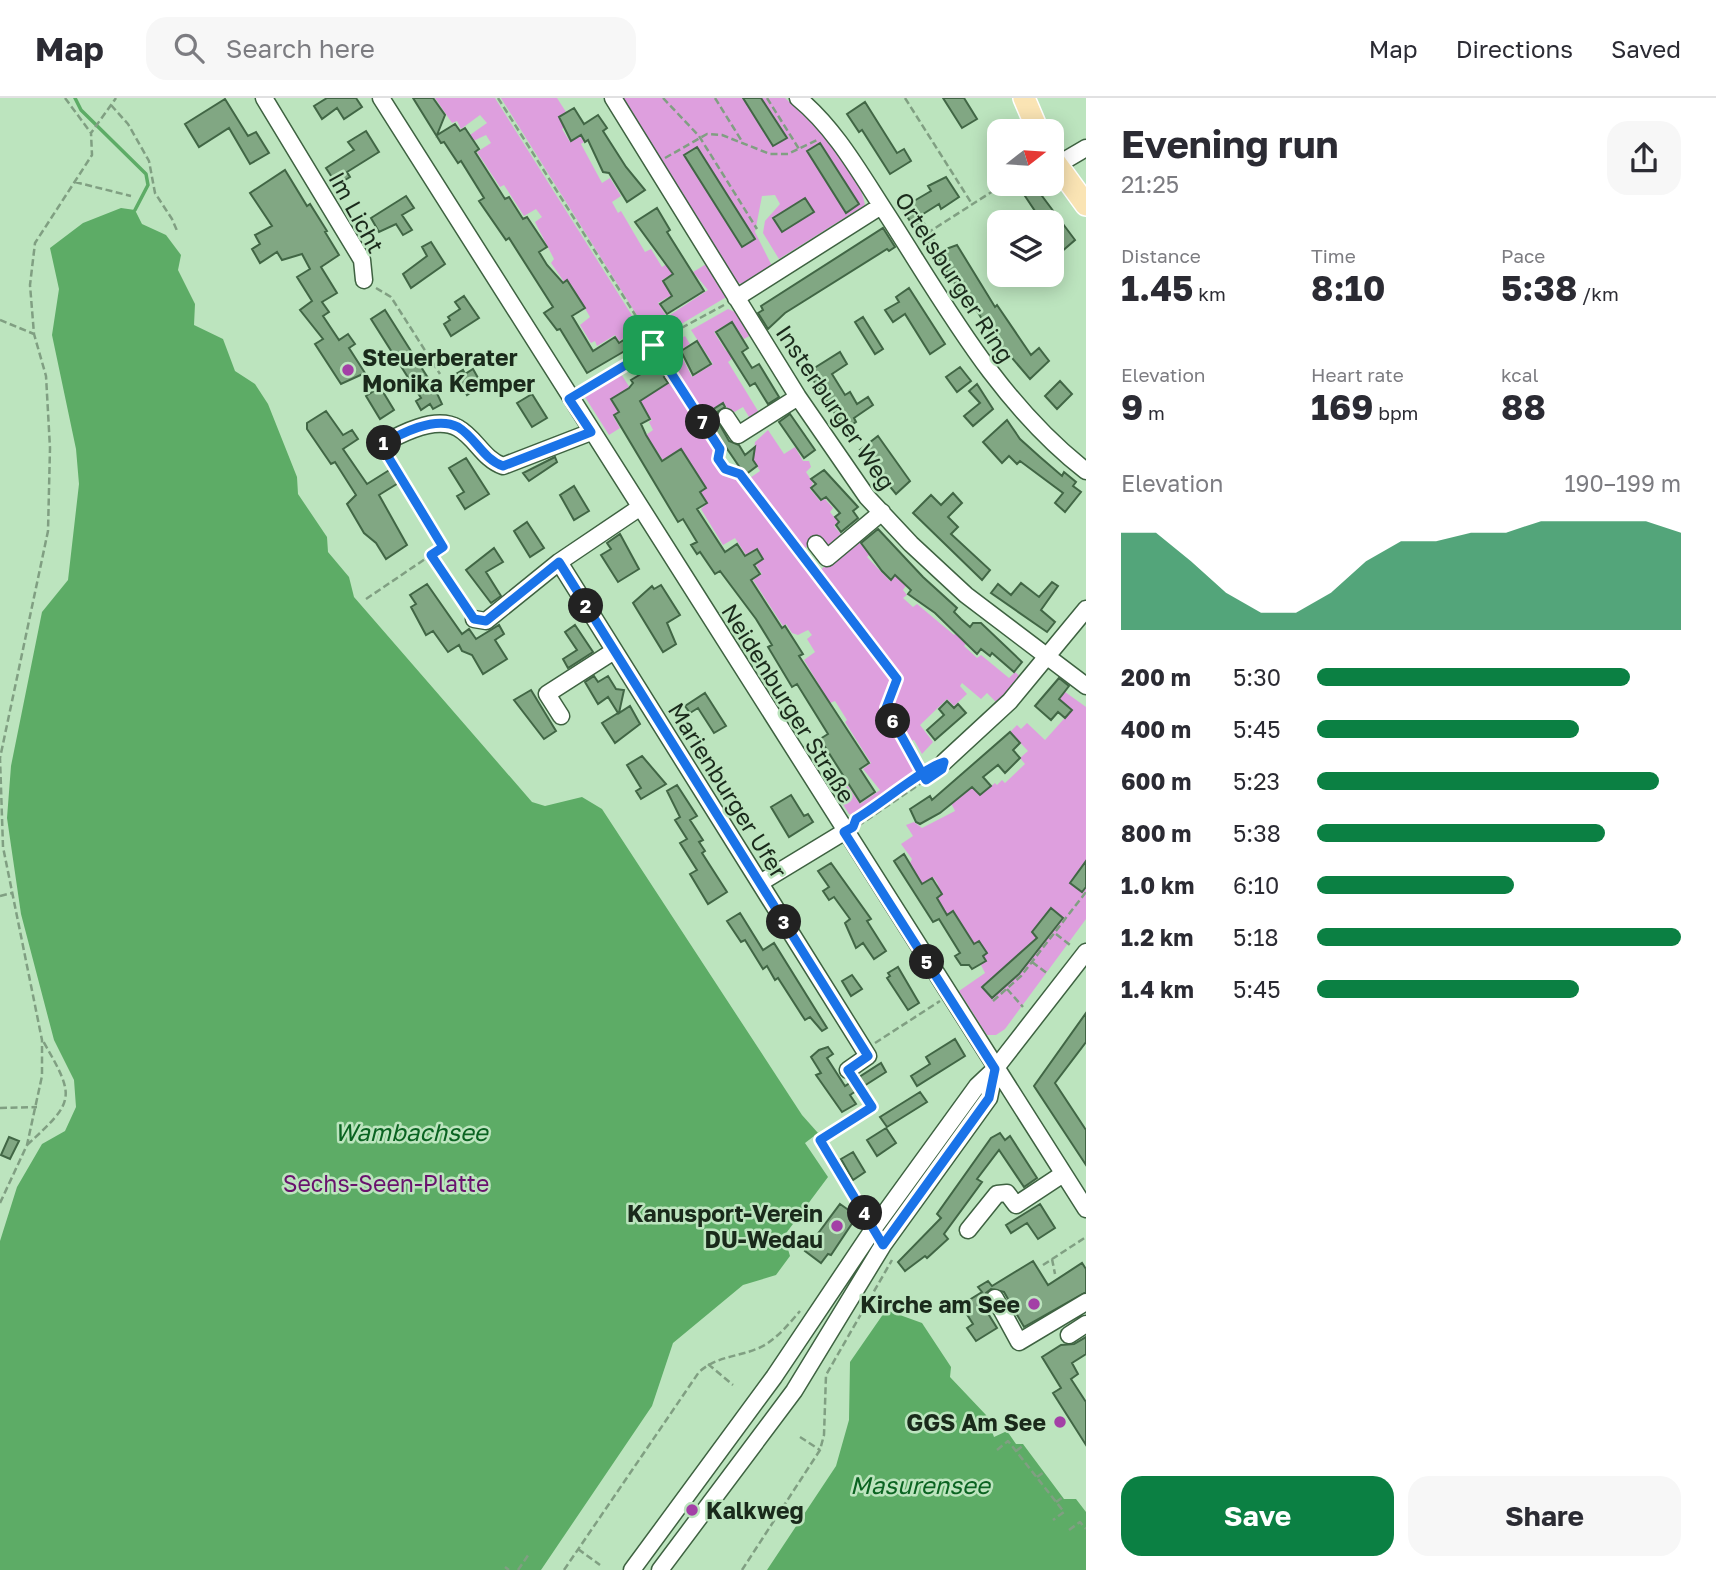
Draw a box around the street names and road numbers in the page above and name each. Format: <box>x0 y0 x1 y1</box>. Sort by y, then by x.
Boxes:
street label: Im Licht <box>323 167 391 257</box>
street label: Ortelsburger Ring <box>889 186 1021 368</box>
street label: Insterburger Weg <box>771 319 901 495</box>
street label: Neidenburger Straße <box>716 598 862 808</box>
street label: Marienburger Ufer <box>663 697 793 883</box>

